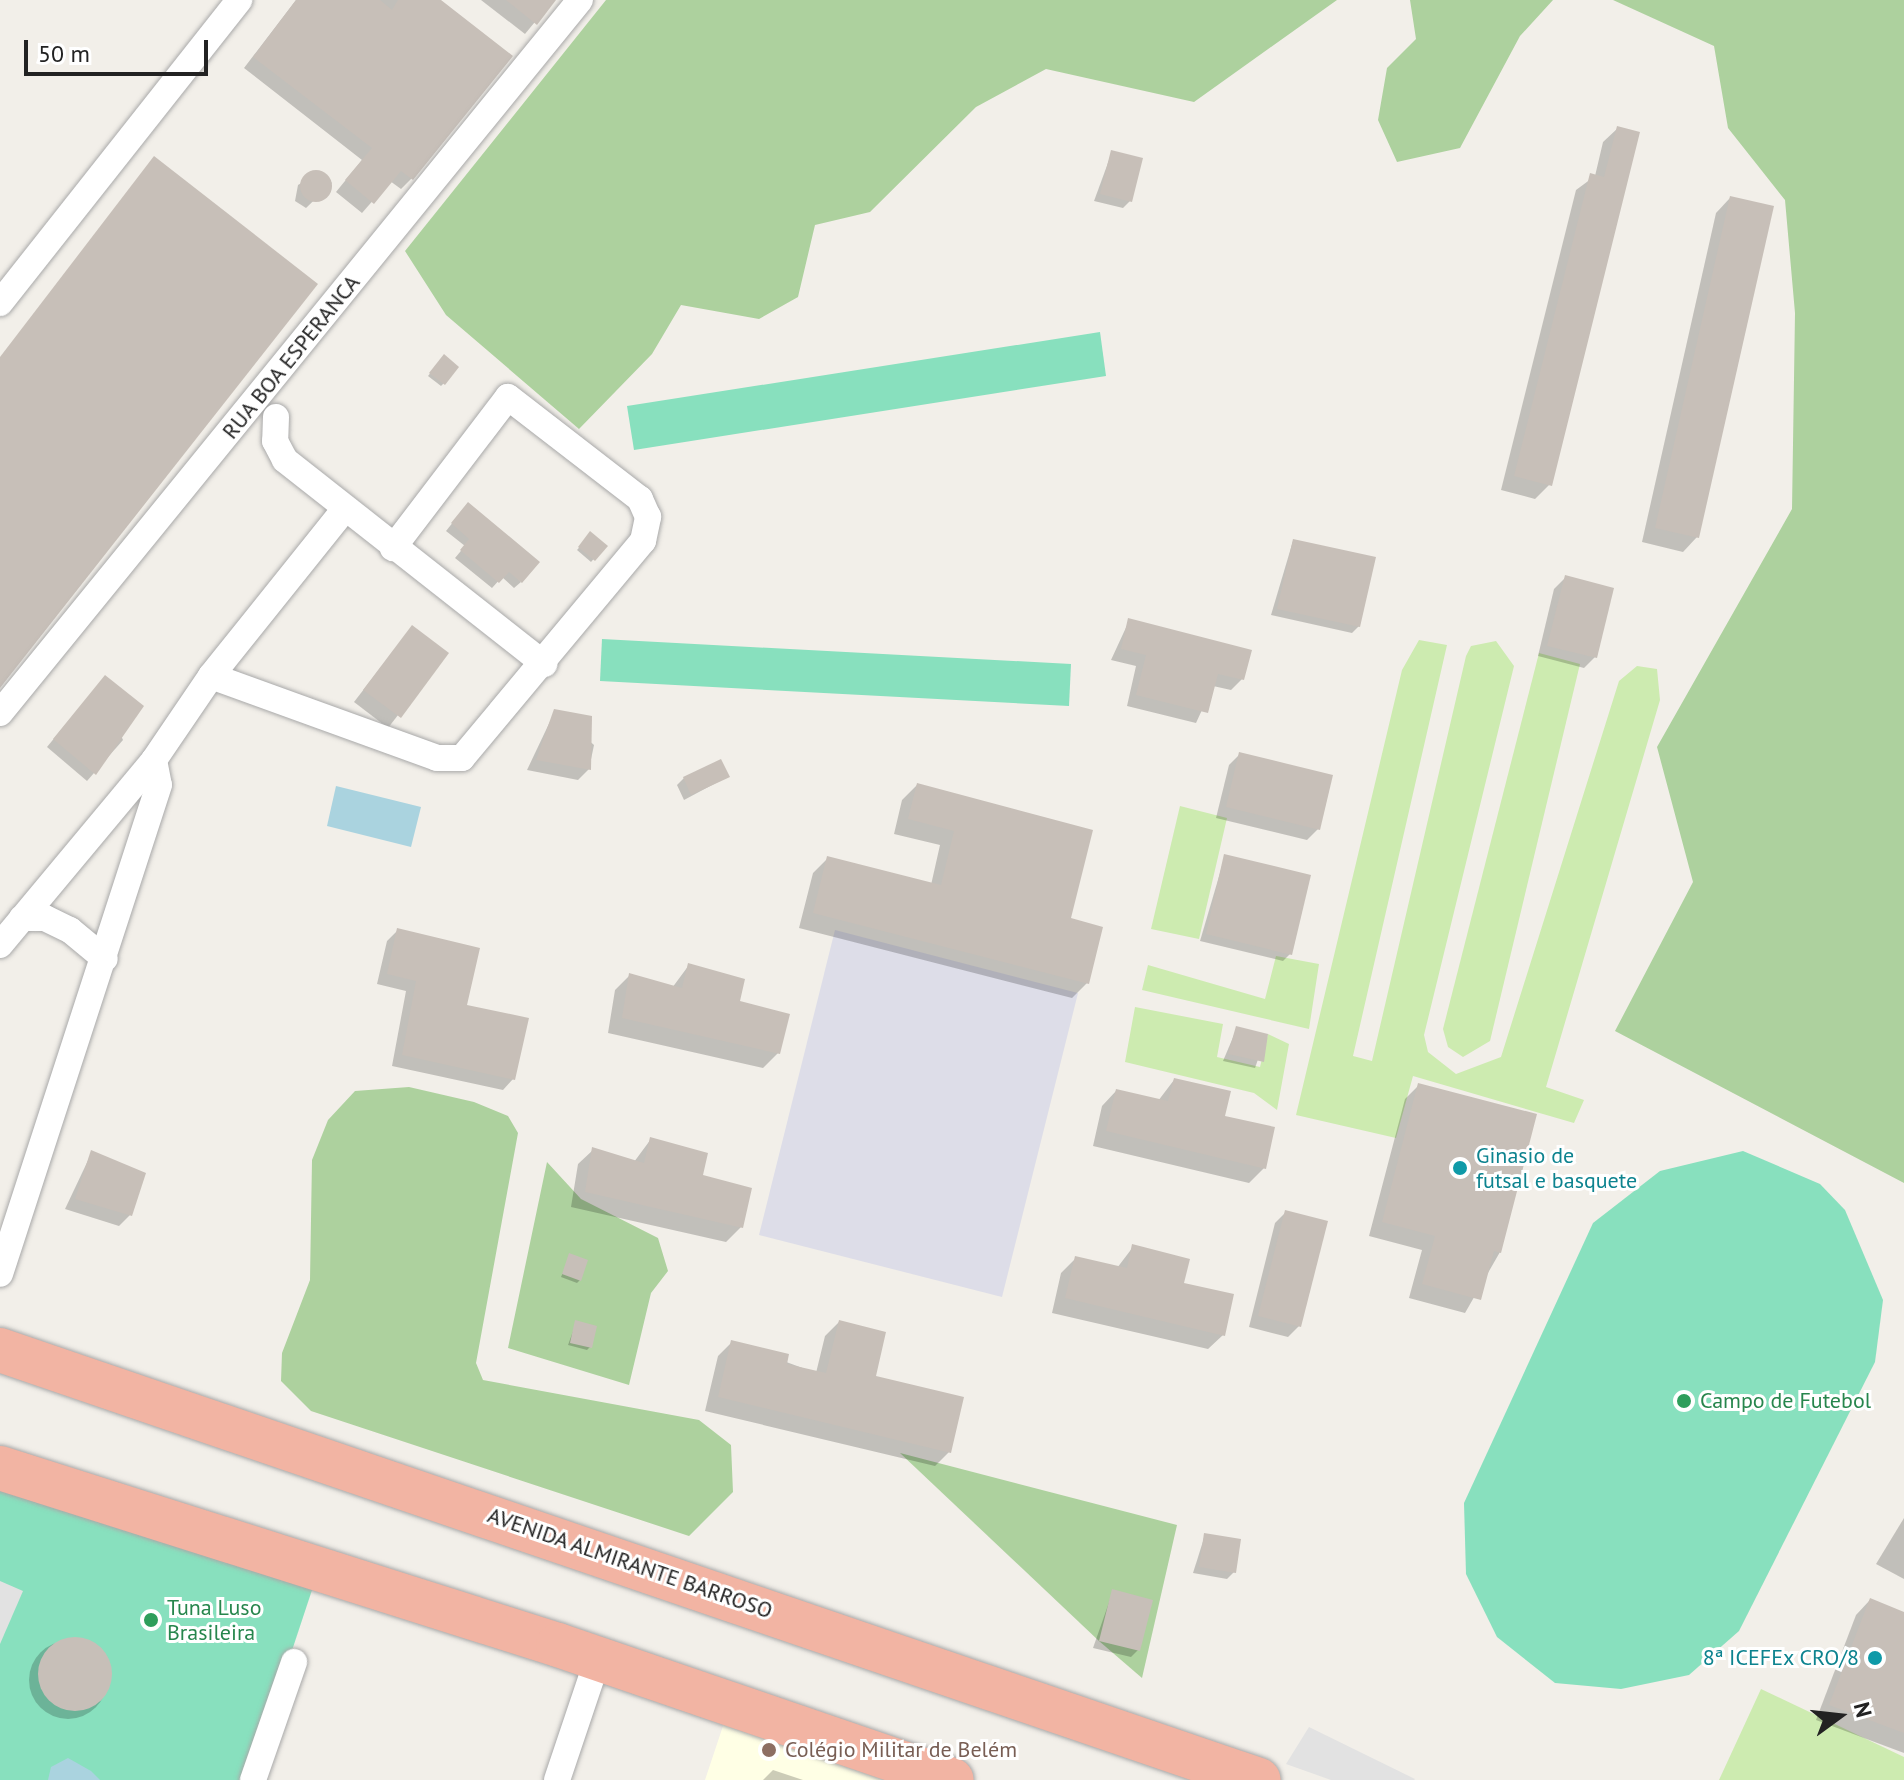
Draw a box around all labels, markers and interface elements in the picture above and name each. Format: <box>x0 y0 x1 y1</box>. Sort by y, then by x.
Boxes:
scale bar <box>28 24 212 74</box>
text: 50 m <box>38 38 90 69</box>
street label: RUA BOA ESPERANCA <box>216 269 366 445</box>
place label: Ginasio de futsal e basquete <box>1476 1142 1637 1194</box>
marker: Ginasio de futsal e basquete <box>1451 1159 1469 1177</box>
place label: Campo de Futebol <box>1700 1388 1871 1414</box>
marker: Campo de Futebol <box>1675 1392 1693 1410</box>
street label: AVENIDA ALMIRANTE BARROSO <box>484 1502 776 1624</box>
place label: Tuna Luso Brasileira <box>167 1594 261 1646</box>
marker: Tuna Luso Brasileira <box>142 1611 160 1629</box>
place label: 8ª ICEFEx CRO/8 <box>1702 1645 1859 1671</box>
marker: 8ª ICEFEx CRO/8 <box>1866 1649 1884 1667</box>
north arrow <box>1800 1676 1880 1756</box>
text: N <box>1848 1699 1879 1720</box>
place label: Colégio Militar de Belém <box>785 1737 1017 1763</box>
marker: Colégio Militar de Belém <box>760 1741 778 1759</box>

